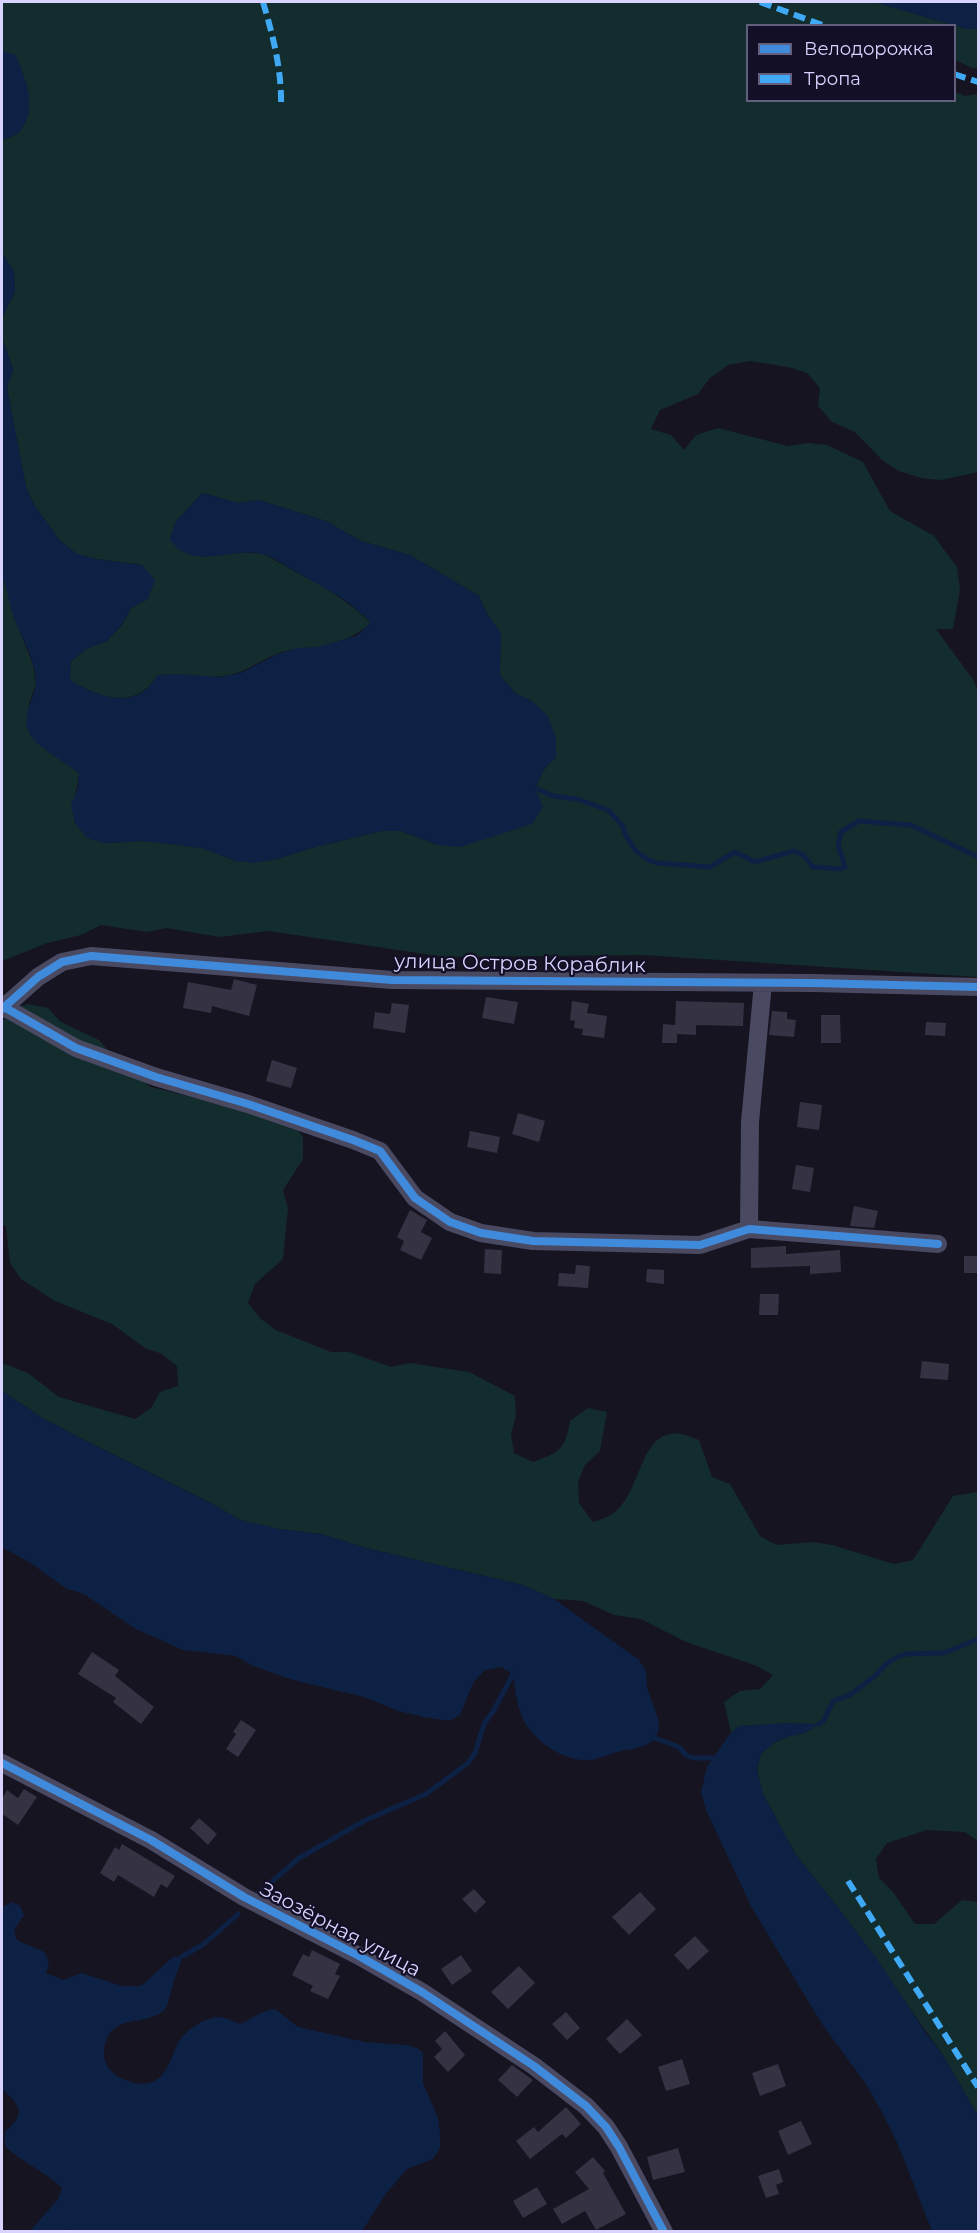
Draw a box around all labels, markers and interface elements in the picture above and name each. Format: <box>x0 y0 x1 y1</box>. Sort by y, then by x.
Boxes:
legend <box>746 24 956 102</box>
text: Велодорожка <box>804 38 933 60</box>
text: Тропа <box>804 68 861 90</box>
street label: улица Остров Кораблик <box>394 950 646 978</box>
street label: Заозёрная улица <box>256 1877 424 1983</box>

